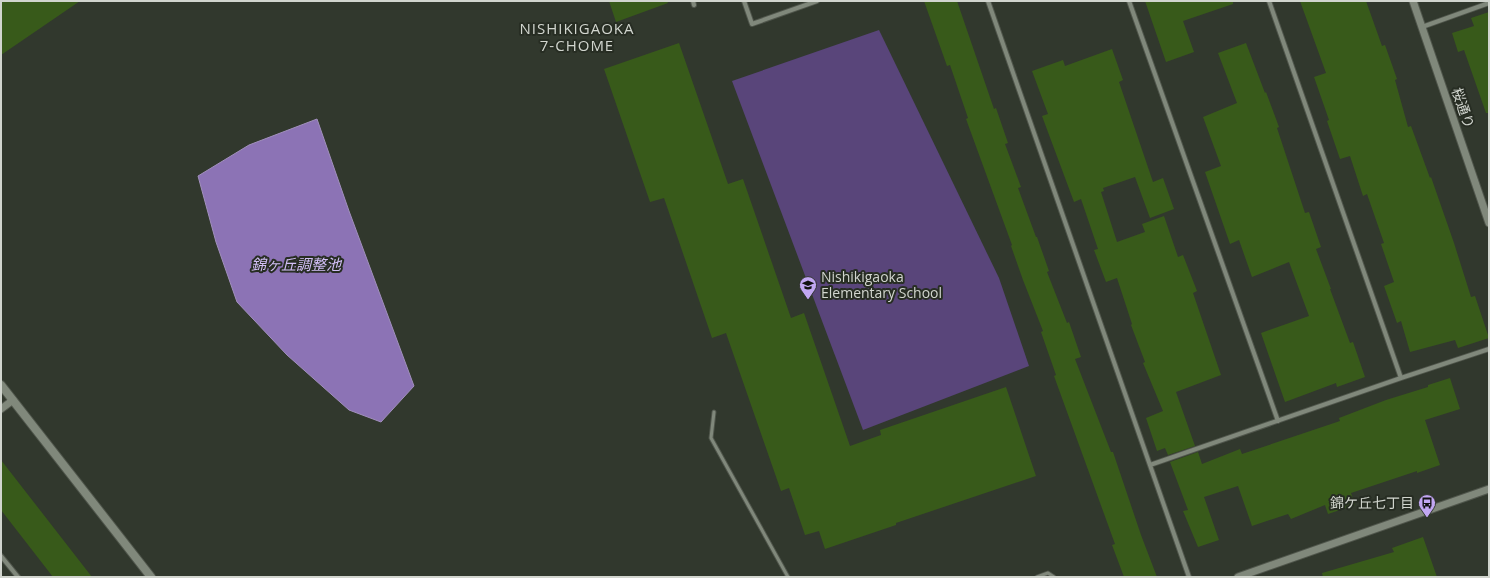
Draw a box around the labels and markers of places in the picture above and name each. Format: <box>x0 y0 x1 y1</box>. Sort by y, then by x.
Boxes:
place label: Nishikigaoka Elementary School <box>821 267 942 302</box>
school or university icon: Nishikigaoka Elementary School <box>798 275 818 300</box>
place label: 錦ケ丘七丁目 <box>1330 493 1414 512</box>
bus stop icon: 錦ケ丘七丁目 <box>1417 493 1437 518</box>

